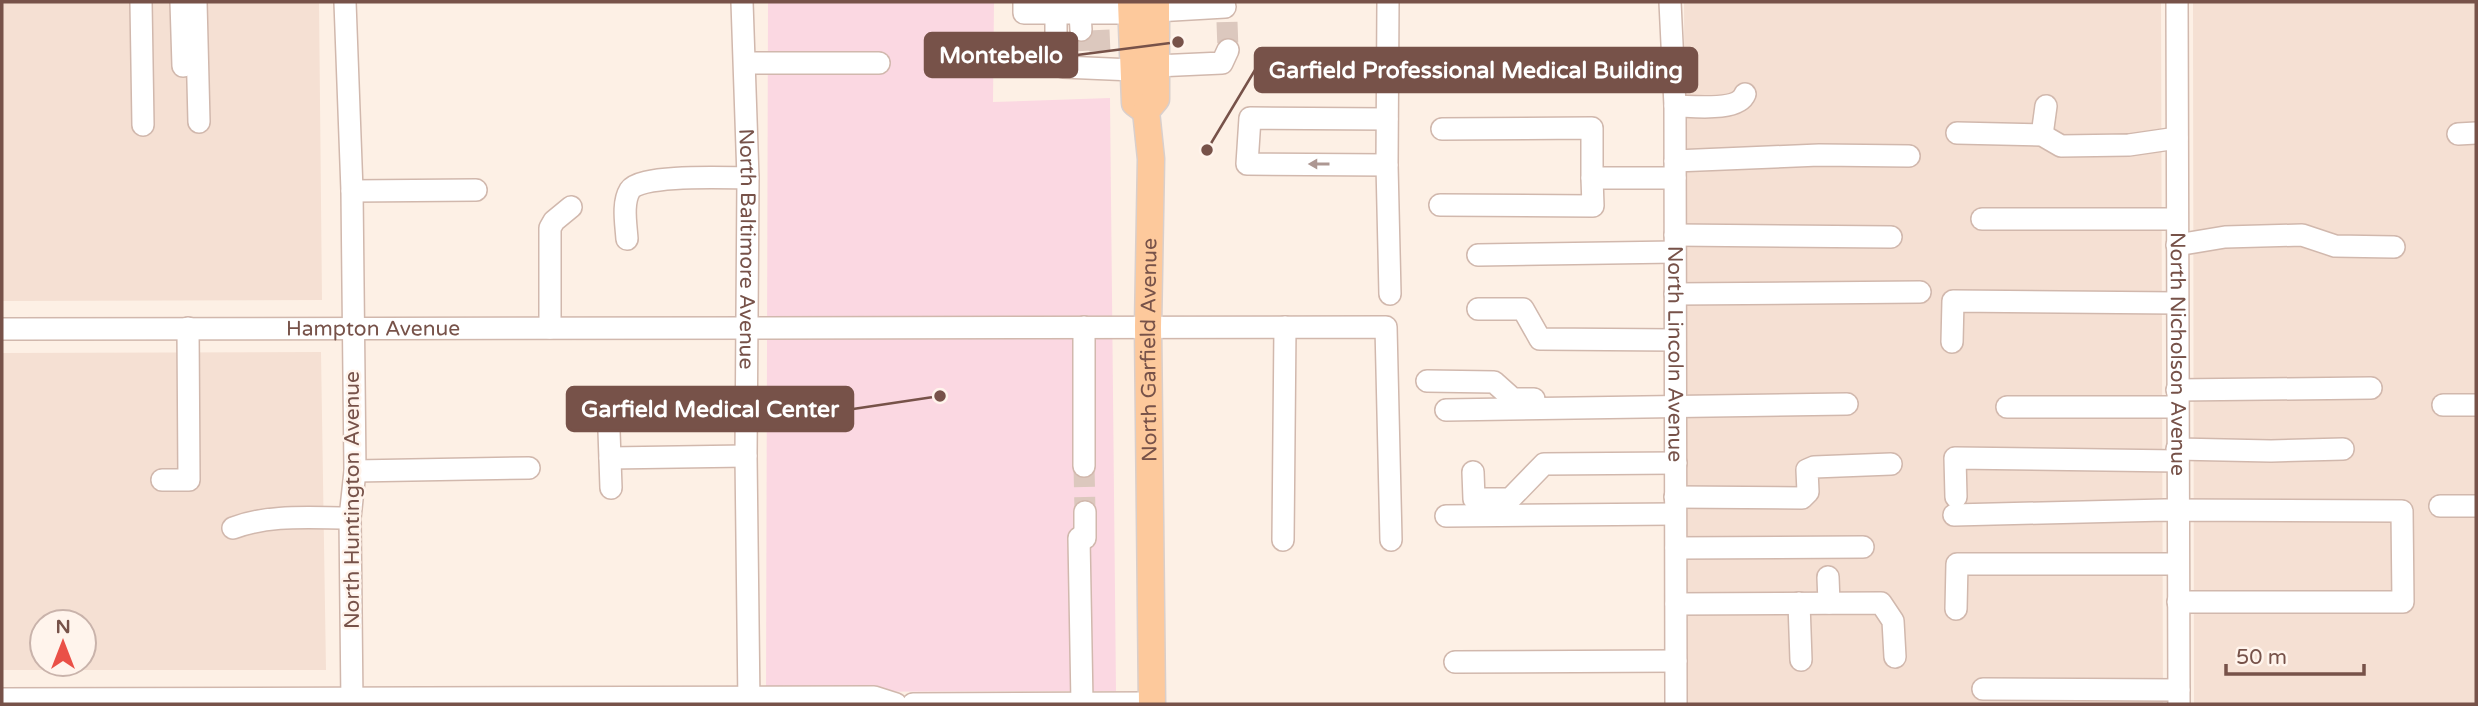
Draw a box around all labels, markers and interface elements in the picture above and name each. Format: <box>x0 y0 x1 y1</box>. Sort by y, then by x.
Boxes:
callout: Montebello <box>925 33 1077 77</box>
text: Montebello <box>939 42 1063 70</box>
callout: Garfield Professional Medical Building <box>1255 48 1697 92</box>
text: Garfield Professional Medical Building <box>1269 57 1683 85</box>
street label: North Baltimore Avenue <box>734 128 761 370</box>
one-way arrow <box>1307 158 1329 170</box>
street label: North Nicholson Avenue <box>2165 232 2191 476</box>
street label: North Garfield Avenue <box>1135 238 1162 462</box>
street label: North Lincoln Avenue <box>1663 246 1688 462</box>
street label: Hampton Avenue <box>286 316 460 341</box>
street label: North Huntington Avenue <box>340 371 365 629</box>
callout: Garfield Medical Center <box>567 387 853 431</box>
text: Garfield Medical Center <box>581 396 840 424</box>
north arrow <box>28 608 98 678</box>
text: N <box>55 616 71 638</box>
scale bar <box>2226 632 2364 676</box>
text: 50 m <box>2236 645 2287 670</box>

